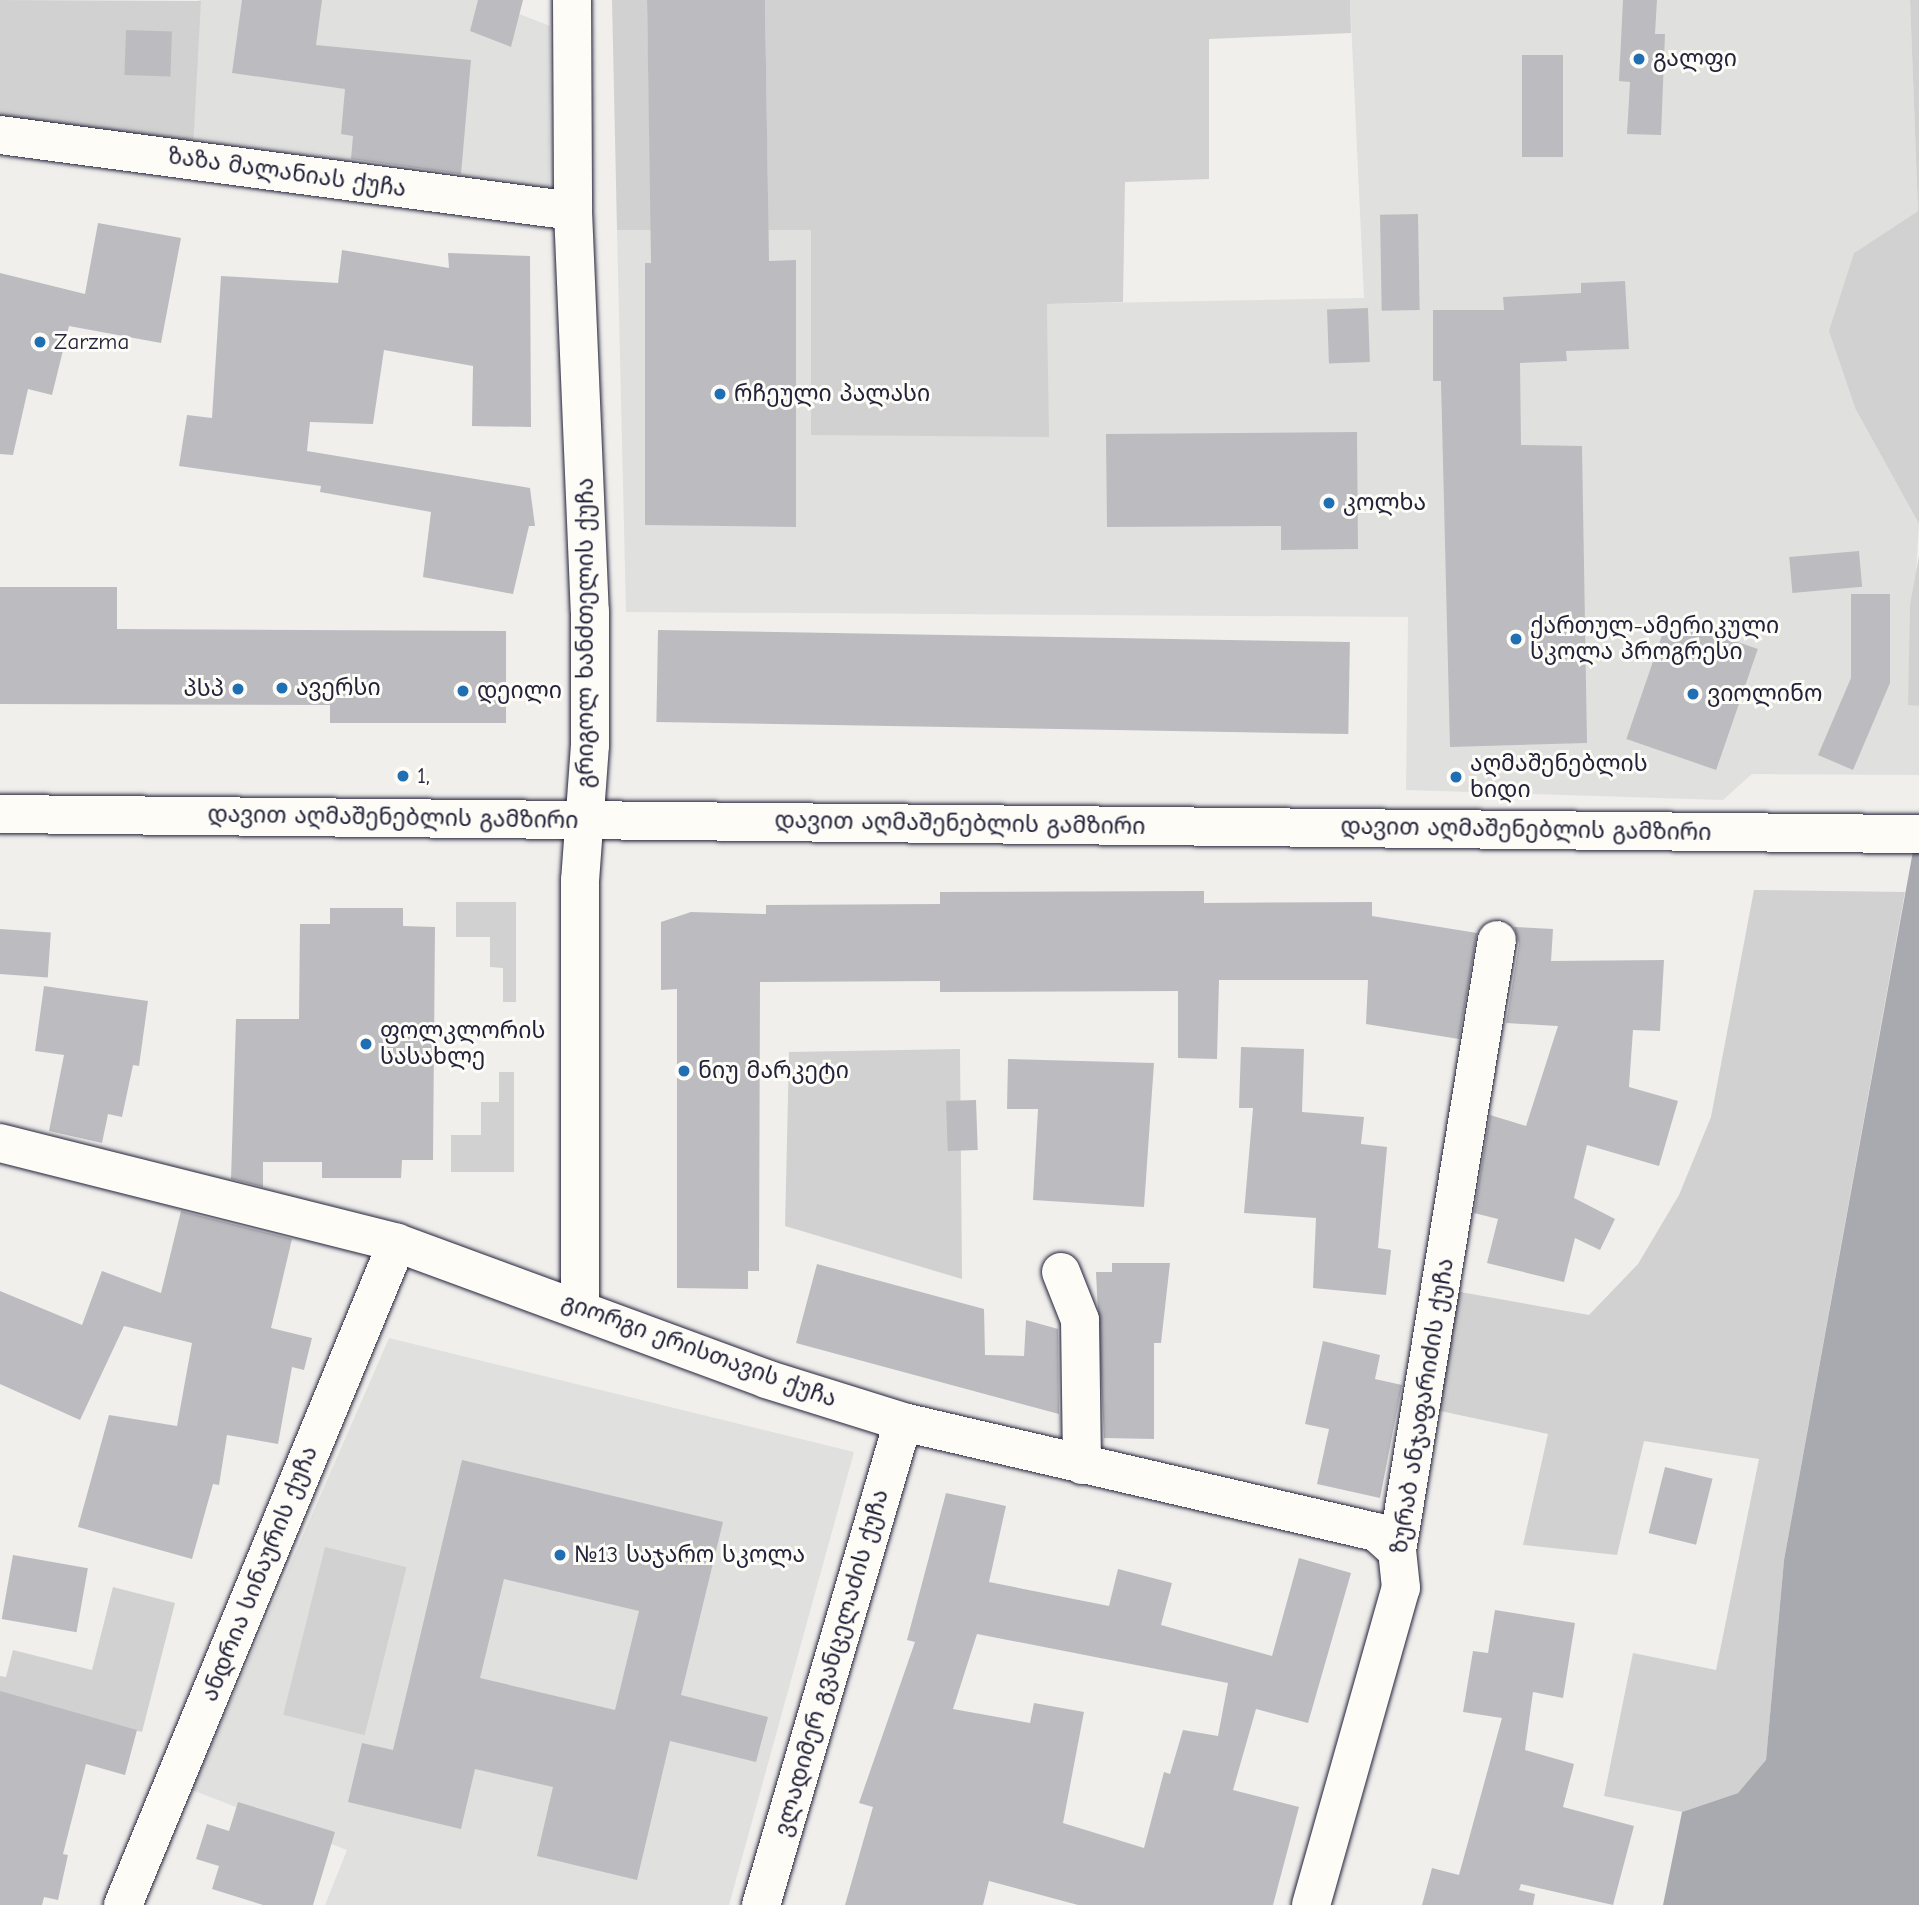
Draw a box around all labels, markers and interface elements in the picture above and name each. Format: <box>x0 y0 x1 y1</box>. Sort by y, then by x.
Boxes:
place label: გალფი <box>1653 45 1737 73</box>
marker: გალფი <box>1631 51 1647 67</box>
street label: ზაზა მალანიას ქუჩა <box>166 143 408 203</box>
place label: Zarzma <box>54 328 129 356</box>
marker: Zarzma <box>32 334 48 350</box>
place label: რჩეული პალასი <box>734 380 930 408</box>
marker: რჩეული პალასი <box>712 386 728 402</box>
street label: გრიგოლ ხანძთელის ქუჩა <box>572 478 600 788</box>
place label: კოლხა <box>1343 489 1426 517</box>
marker: კოლხა <box>1321 495 1337 511</box>
place label: ქართულ-ამერიკული სკოლა პროგრესი <box>1530 612 1779 666</box>
marker: ქართულ-ამერიკული სკოლა პროგრესი <box>1508 631 1524 647</box>
place label: ავერსი <box>296 674 381 702</box>
place label: პსპ <box>184 675 224 703</box>
place label: დეილი <box>477 677 562 705</box>
marker: ავერსი <box>274 680 290 696</box>
place label: ვიოლინო <box>1707 680 1822 708</box>
marker: პსპ <box>230 681 246 697</box>
marker: დეილი <box>455 683 471 699</box>
marker: ვიოლინო <box>1685 686 1701 702</box>
place label: აღმაშენებლის ხიდი <box>1470 750 1648 804</box>
place label: 1, <box>417 762 430 790</box>
marker: 1, <box>395 768 411 784</box>
marker: აღმაშენებლის ხიდი <box>1448 769 1464 785</box>
street label: დავით აღმაშენებლის გამზირი <box>207 801 579 835</box>
street label: დავით აღმაშენებლის გამზირი <box>774 807 1146 841</box>
street label: დავით აღმაშენებლის გამზირი <box>1340 813 1712 847</box>
place label: ფოლკლორის სასახლე <box>380 1017 545 1071</box>
marker: ფოლკლორის სასახლე <box>358 1036 374 1052</box>
place label: ნიუ მარკეტი <box>698 1057 849 1085</box>
marker: ნიუ მარკეტი <box>676 1063 692 1079</box>
street label: ზურაბ ანჯაფარიძის ქუჩა <box>1386 1256 1460 1556</box>
street label: გიორგი ერისთავის ქუჩა <box>558 1288 840 1414</box>
street label: ანდრია სინაურის ქუჩა <box>196 1442 324 1706</box>
street label: ვლადიმერ გვანცელაძის ქუჩა <box>769 1486 895 1840</box>
place label: №13 საჯარო სკოლა <box>574 1541 805 1569</box>
marker: №13 საჯარო სკოლა <box>552 1547 568 1563</box>

